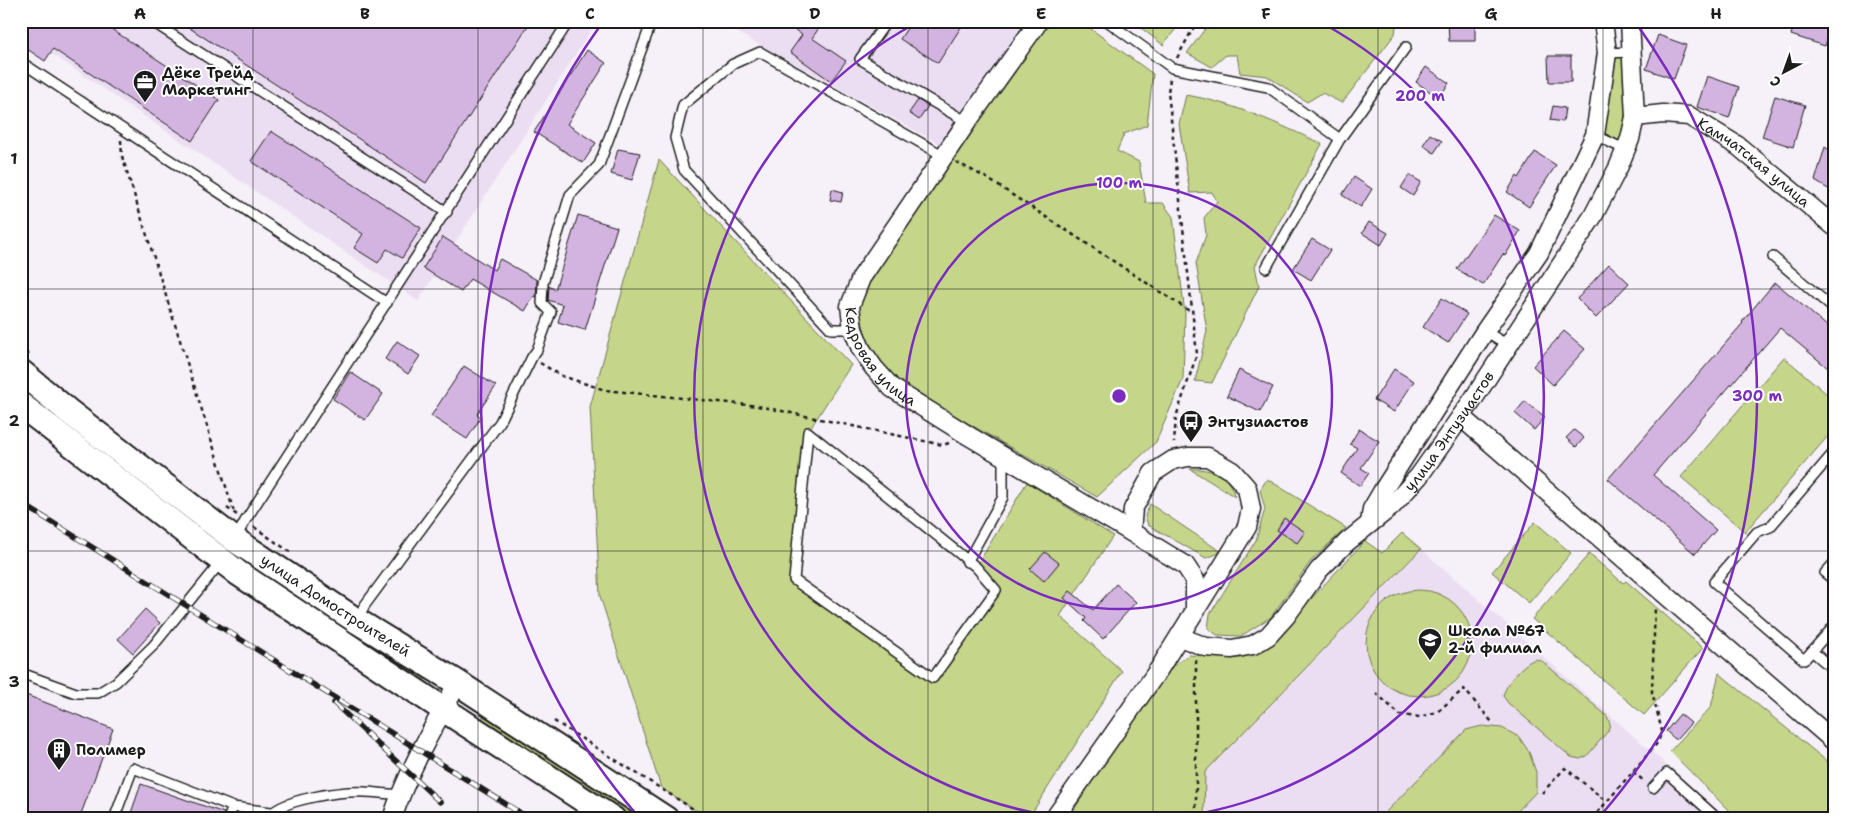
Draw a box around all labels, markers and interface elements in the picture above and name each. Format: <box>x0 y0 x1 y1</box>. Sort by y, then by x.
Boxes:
text: A <box>134 3 146 24</box>
text: B <box>360 3 370 24</box>
text: C <box>585 3 595 24</box>
text: D <box>809 3 821 24</box>
text: E <box>1036 3 1046 24</box>
text: F <box>1261 3 1271 24</box>
text: G <box>1485 3 1498 24</box>
text: H <box>1710 3 1722 24</box>
north arrow <box>1758 48 1808 98</box>
place label: Дёке Трейд Маркетинг <box>162 63 254 100</box>
office icon: Дёке Трейд Маркетинг <box>132 69 158 103</box>
text: С <box>1766 72 1785 91</box>
text: 200 m <box>1395 86 1445 106</box>
street label: Камчатская улица <box>1693 113 1815 212</box>
text: 1 <box>10 148 18 169</box>
text: 100 m <box>1096 173 1142 193</box>
street label: Кедровая улица <box>840 306 920 411</box>
street label: улица Энтузиастов <box>1400 367 1499 496</box>
text: 300 m <box>1732 386 1782 406</box>
centre of rings <box>1110 387 1128 405</box>
bus stop icon: Энтузиастов <box>1178 409 1204 443</box>
text: 2 <box>8 410 20 431</box>
place label: Энтузиастов <box>1208 412 1308 432</box>
street label: улица Домостроителей <box>257 550 414 661</box>
place label: Школа №67 2-й филиал <box>1448 621 1545 658</box>
school or university icon: Школа №67 2-й филиал <box>1417 627 1443 661</box>
text: 3 <box>8 671 20 692</box>
building icon: Полимер <box>46 737 72 771</box>
place label: Полимер <box>76 740 146 760</box>

